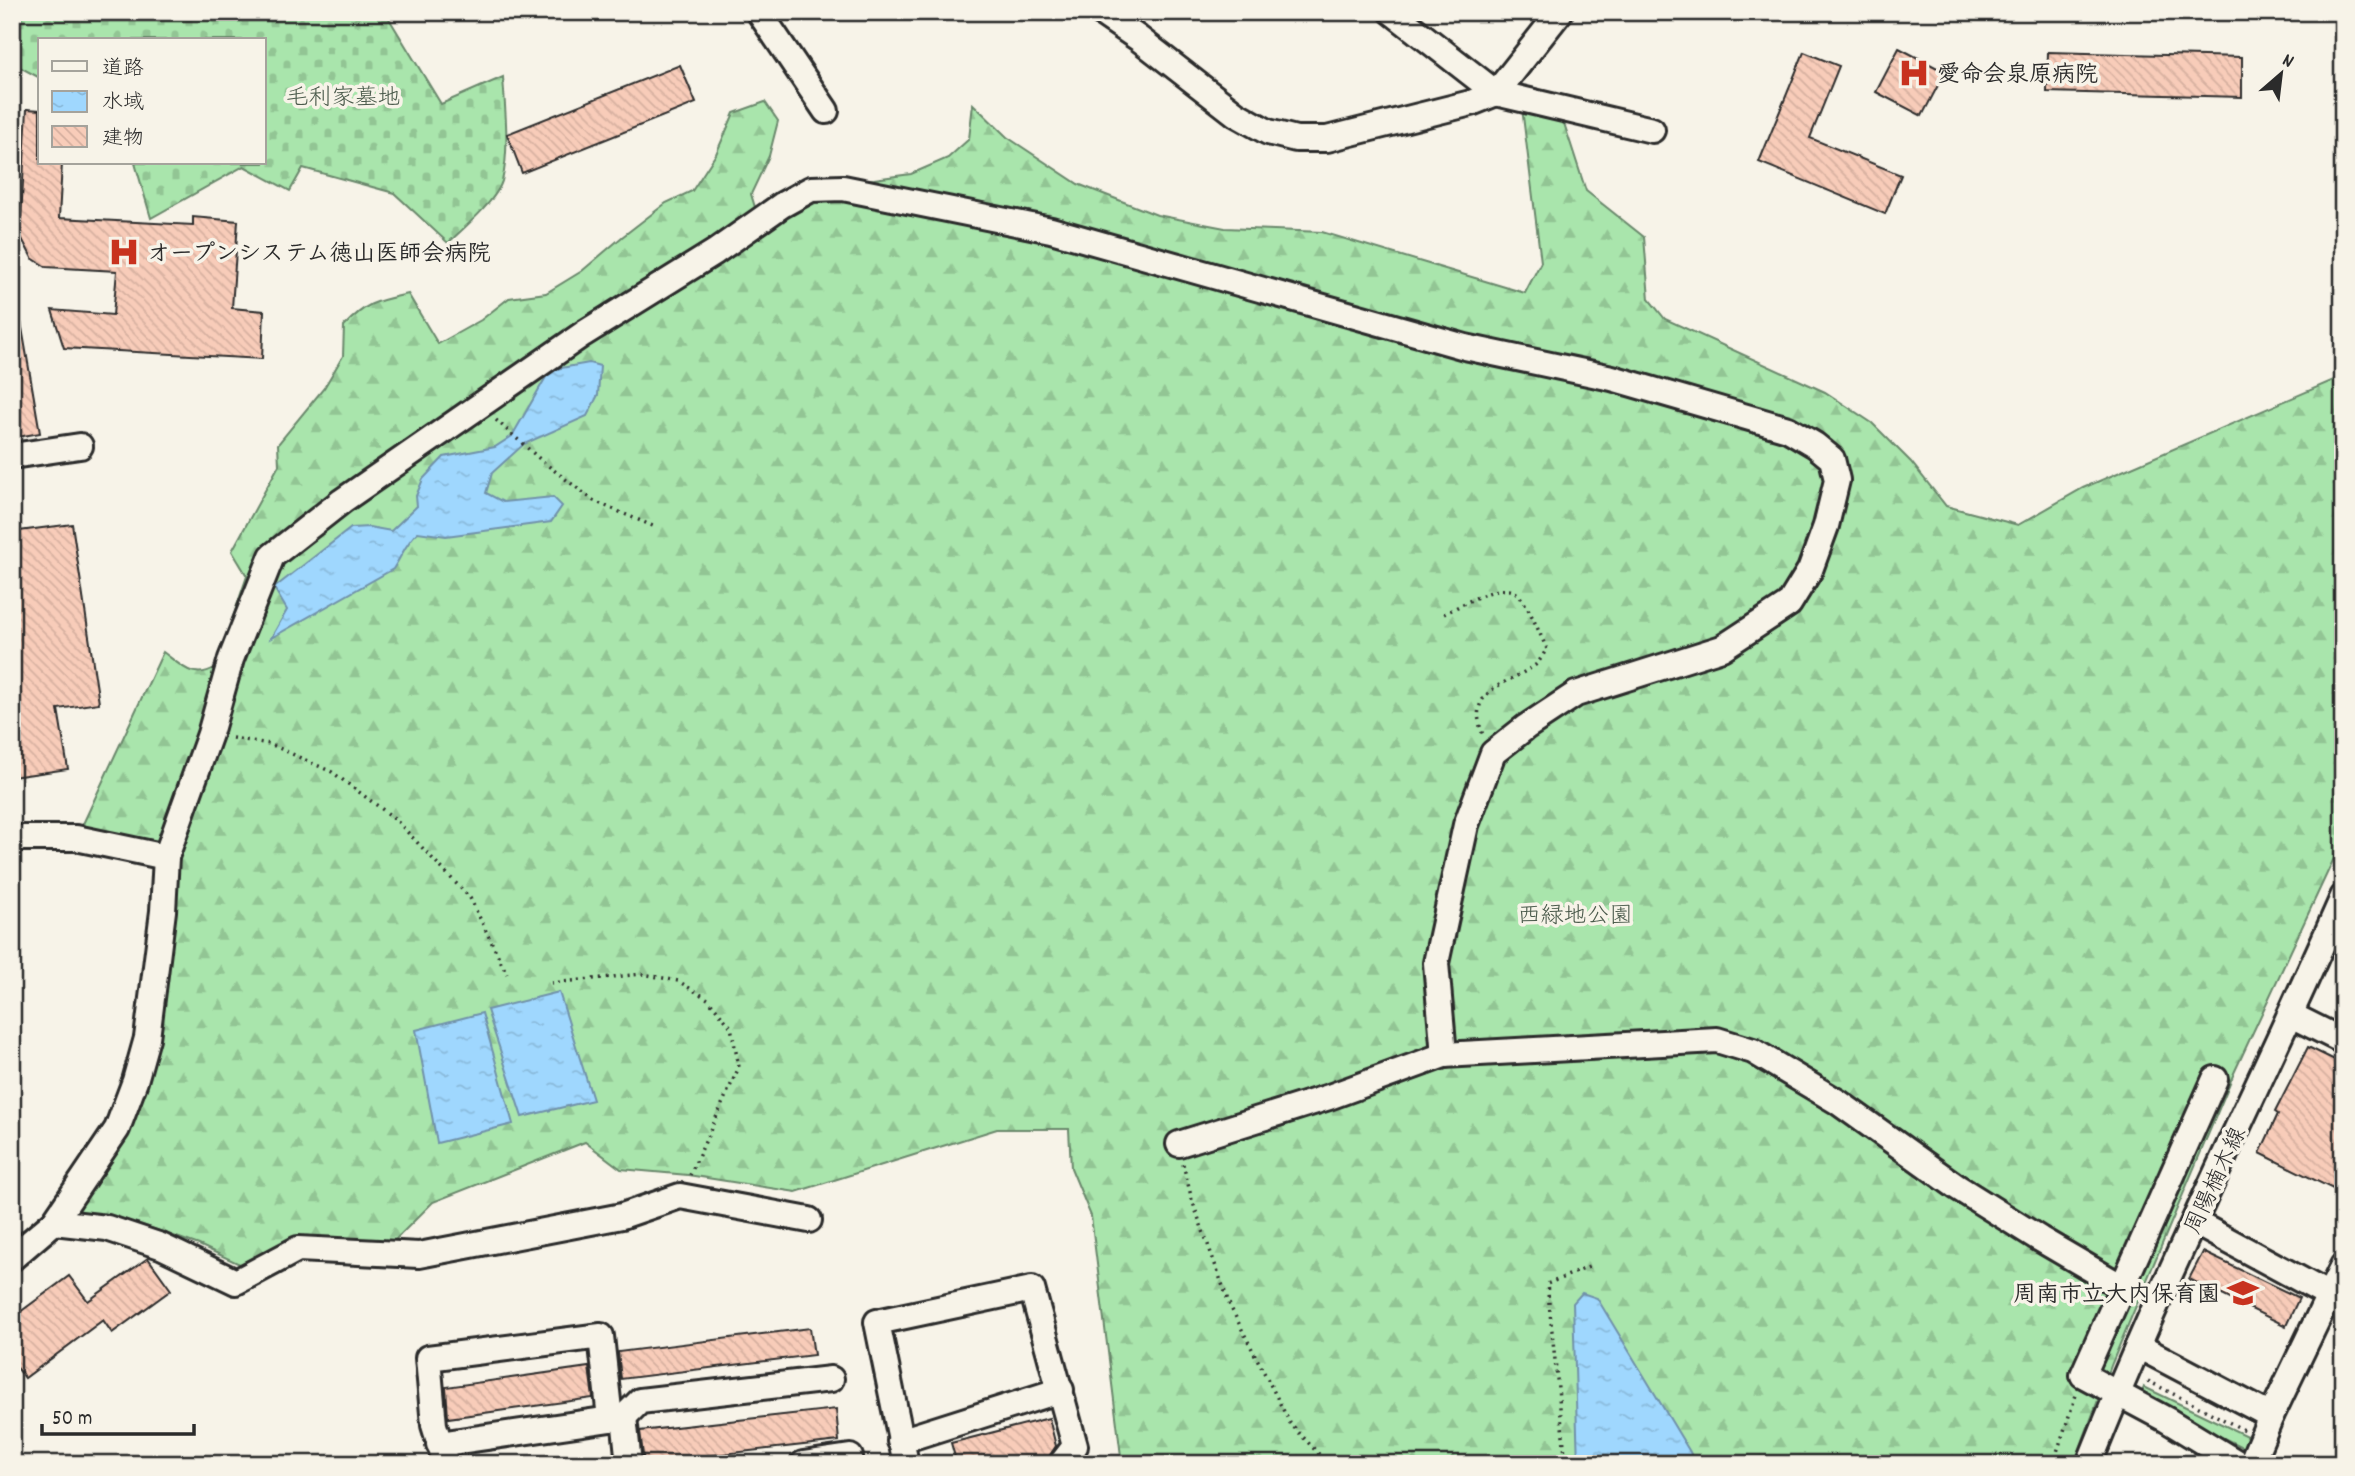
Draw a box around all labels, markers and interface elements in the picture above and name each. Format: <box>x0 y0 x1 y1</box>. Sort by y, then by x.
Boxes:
legend <box>38 38 266 164</box>
north arrow <box>2246 38 2316 108</box>
text: N <box>2277 48 2298 76</box>
text: 道路 <box>102 55 144 85</box>
hospital icon: 愛命会泉原病院 <box>1897 56 1931 90</box>
place label: 愛命会泉原病院 <box>1937 60 2098 93</box>
park label: 毛利家墓地 <box>286 83 401 116</box>
text: 水域 <box>102 89 144 119</box>
text: 建物 <box>102 125 144 155</box>
hospital icon: オープンシステム徳山医師会病院 <box>107 235 141 269</box>
place label: オープンシステム徳山医師会病院 <box>147 239 491 272</box>
park label: 西緑地公園 <box>1518 901 1633 934</box>
street label: 周陽楠木線 <box>2178 1122 2256 1241</box>
school or university icon: 周南市立大内保育園 <box>2226 1276 2260 1310</box>
place label: 周南市立大内保育園 <box>2013 1280 2220 1313</box>
scale bar <box>42 1392 194 1436</box>
text: 50 m <box>52 1405 92 1435</box>

